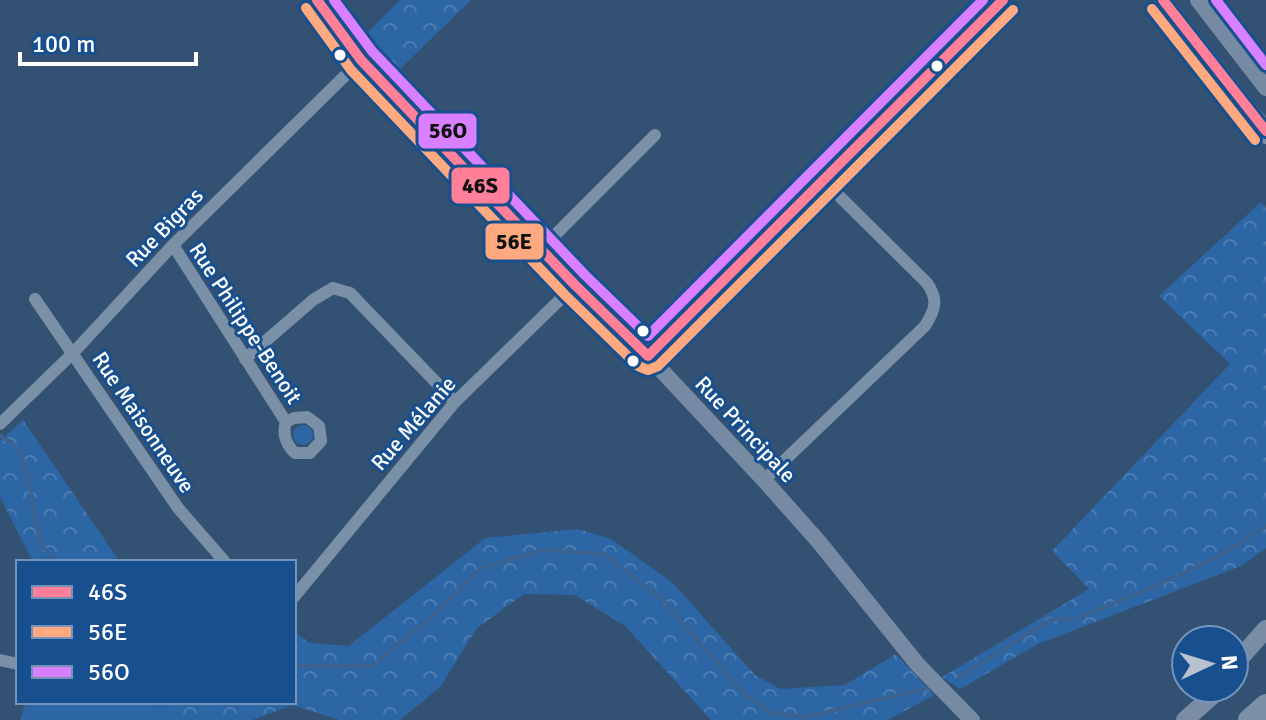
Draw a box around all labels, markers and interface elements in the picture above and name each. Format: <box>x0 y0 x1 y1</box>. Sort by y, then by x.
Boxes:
scale bar <box>20 16 196 66</box>
text: 100 m <box>32 29 95 59</box>
unlabelled marker <box>332 47 348 63</box>
unlabelled marker <box>929 58 945 74</box>
line badge: 56O <box>417 112 478 150</box>
text: 56O <box>429 117 467 144</box>
line badge: 46S <box>450 166 511 205</box>
text: 46S <box>462 172 498 199</box>
street label: Rue Bigras <box>120 182 209 273</box>
line badge: 56E <box>484 222 545 261</box>
text: 56E <box>496 228 532 255</box>
street label: Rue Philippe-Benoit <box>183 238 308 409</box>
unlabelled marker <box>635 323 651 339</box>
street label: Rue Maisonneuve <box>86 347 201 498</box>
unlabelled marker <box>625 353 641 369</box>
street label: Rue Principale <box>689 370 802 488</box>
street label: Rue Mélanie <box>365 371 462 476</box>
legend <box>16 560 296 704</box>
text: 46S <box>88 577 127 607</box>
text: 56E <box>88 617 128 647</box>
north arrow <box>1170 624 1250 704</box>
text: N <box>1215 654 1243 671</box>
text: 56O <box>88 657 130 687</box>

